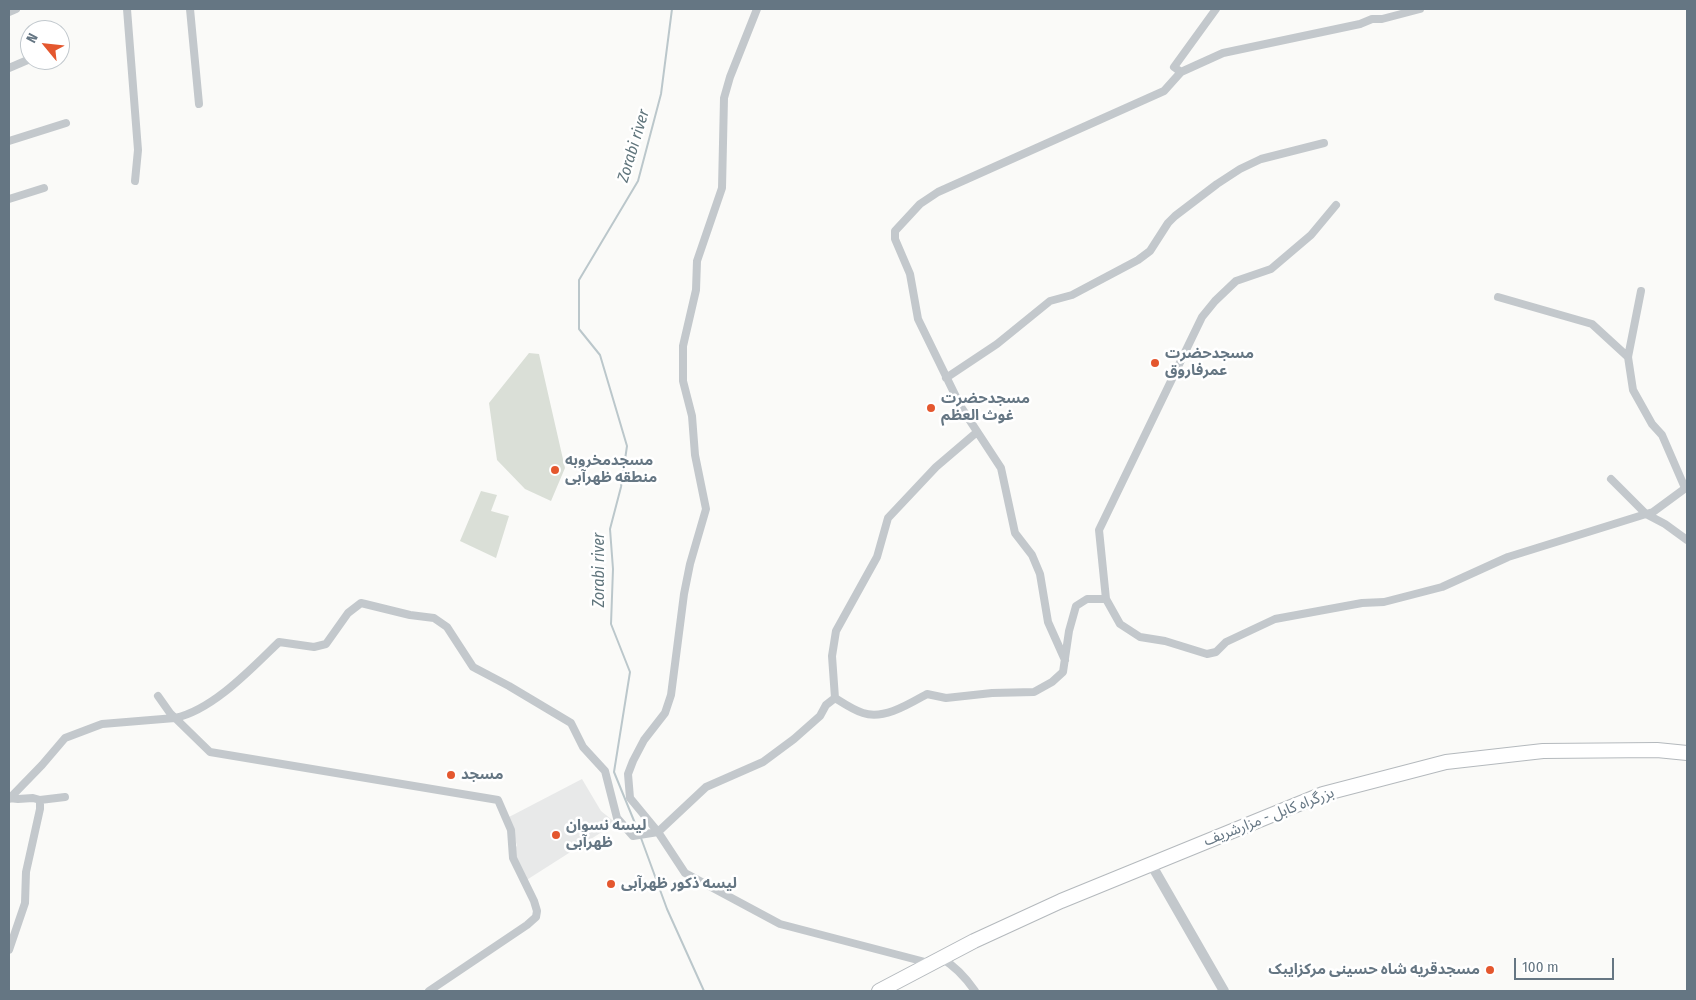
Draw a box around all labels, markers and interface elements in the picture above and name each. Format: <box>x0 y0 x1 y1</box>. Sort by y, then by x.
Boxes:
north arrow <box>20 20 70 70</box>
text: N <box>23 31 42 46</box>
water label: Zorabi river <box>614 107 654 185</box>
place label: مسجدحضرت عمرفاروق <box>1165 345 1254 380</box>
marker: مسجدحضرت عمرفاروق <box>1149 357 1161 369</box>
place label: مسجدحضرت غوث العظم <box>941 390 1030 425</box>
marker: مسجدحضرت غوث العظم <box>925 402 937 414</box>
place label: مسجدمخروبه منطقه ظهرآبی <box>565 452 657 487</box>
marker: مسجدمخروبه منطقه ظهرآبی <box>549 464 561 476</box>
water label: Zorabi river <box>590 533 610 607</box>
place label: مسجد <box>461 766 503 784</box>
marker: مسجد <box>445 769 457 781</box>
street label: بزرگراه کابل - مزارشریف <box>1201 784 1337 850</box>
place label: لیسه نسوان ظهرآبی <box>566 817 646 852</box>
marker: لیسه نسوان ظهرآبی <box>550 829 562 841</box>
place label: لیسه ذکور ظهرآبی <box>621 875 737 893</box>
marker: لیسه ذکور ظهرآبی <box>605 878 617 890</box>
scale bar <box>1516 948 1616 980</box>
text: 100 m <box>1522 958 1559 976</box>
place label: مسجدقریه شاه حسینی مرکزایبک <box>1268 961 1480 979</box>
marker: مسجدقریه شاه حسینی مرکزایبک <box>1484 964 1496 976</box>

